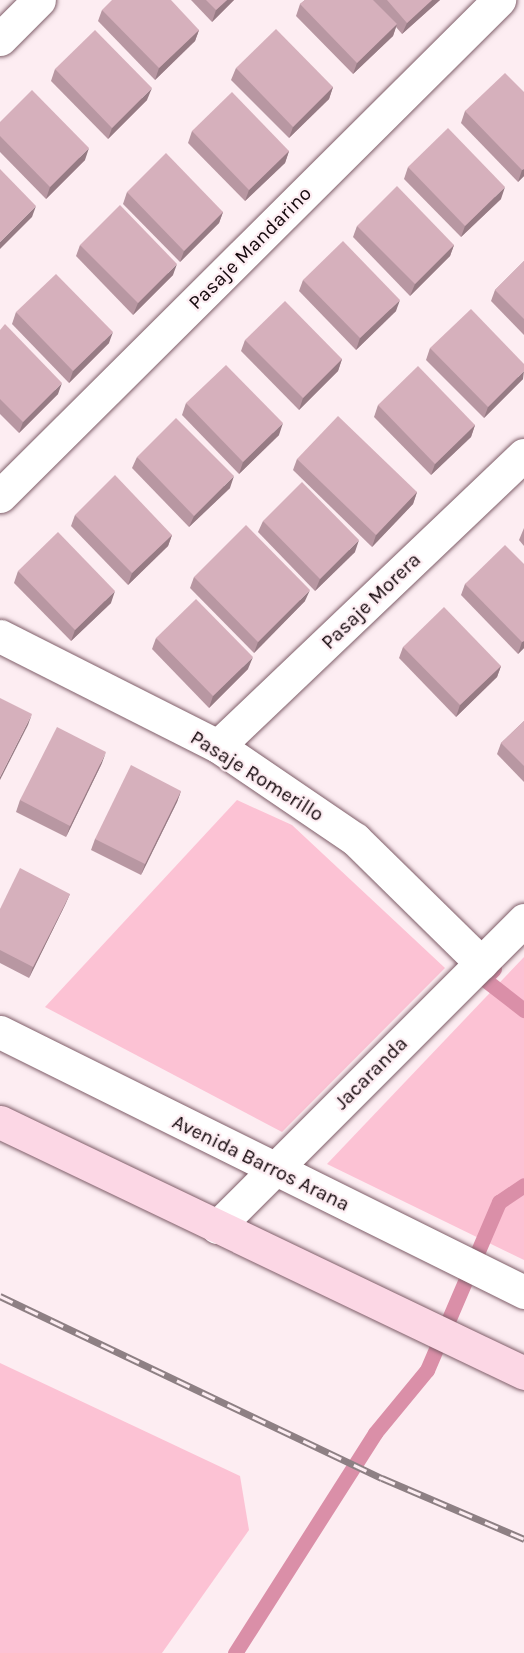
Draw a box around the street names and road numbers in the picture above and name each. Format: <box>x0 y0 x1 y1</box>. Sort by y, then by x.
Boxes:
street label: Pasaje Mandarino <box>184 182 316 314</box>
street label: Pasaje Morera <box>316 548 426 654</box>
street label: Pasaje Romerillo <box>186 725 328 827</box>
street label: Jacaranda <box>329 1031 413 1115</box>
street label: Avenida Barros Arana <box>169 1110 353 1216</box>

